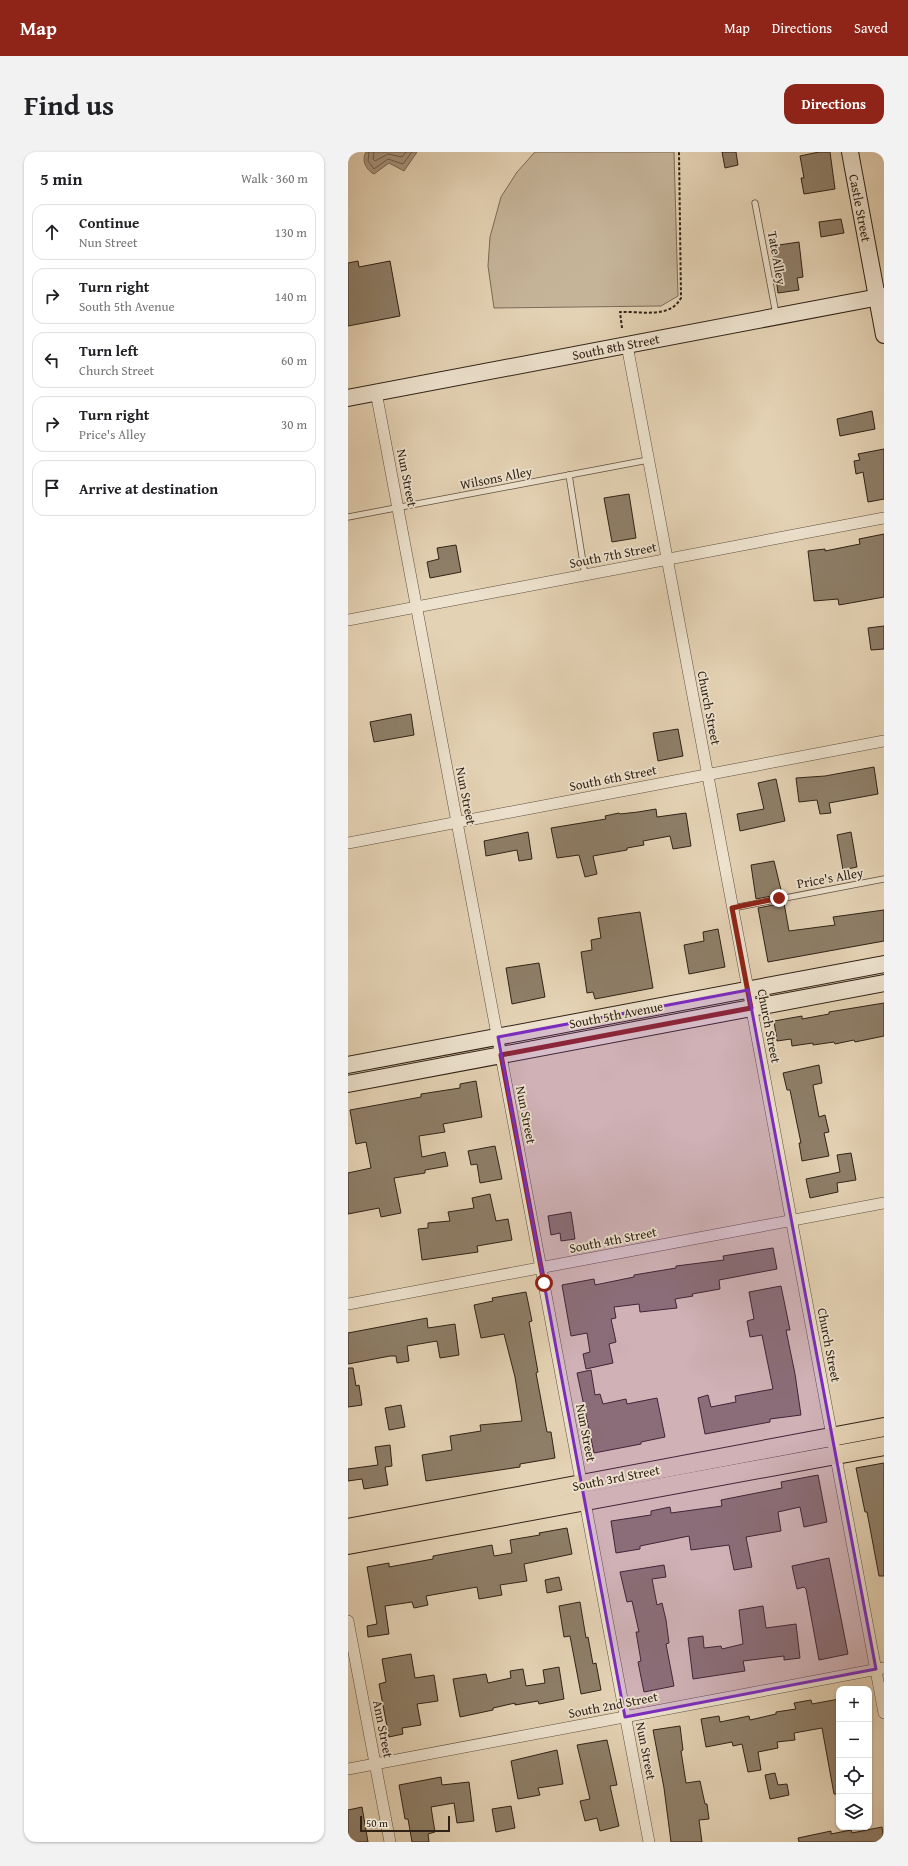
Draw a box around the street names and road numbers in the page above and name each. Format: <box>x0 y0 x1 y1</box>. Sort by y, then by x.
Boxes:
street label: Castle Street <box>844 173 876 244</box>
street label: Tate Alley <box>763 230 791 287</box>
street label: South 8th Street <box>571 329 662 365</box>
street label: Nun Street <box>392 447 422 509</box>
street label: Wilsons Alley <box>458 462 534 494</box>
street label: South 7th Street <box>568 537 659 573</box>
street label: Church Street <box>693 669 726 747</box>
street label: South 6th Street <box>568 760 659 796</box>
street label: Nun Street <box>451 765 481 827</box>
street label: Price's Alley <box>795 863 865 893</box>
street label: Church Street <box>753 987 786 1065</box>
street label: South 5th Avenue <box>567 997 665 1033</box>
street label: Nun Street <box>511 1084 541 1146</box>
street label: South 4th Street <box>568 1222 659 1258</box>
street label: Church Street <box>813 1306 846 1384</box>
street label: Nun Street <box>571 1402 601 1464</box>
street label: South 3rd Street <box>571 1460 662 1496</box>
street label: South 2nd Street <box>567 1687 660 1723</box>
street label: Ann Street <box>368 1699 398 1760</box>
street label: Nun Street <box>631 1720 661 1782</box>

